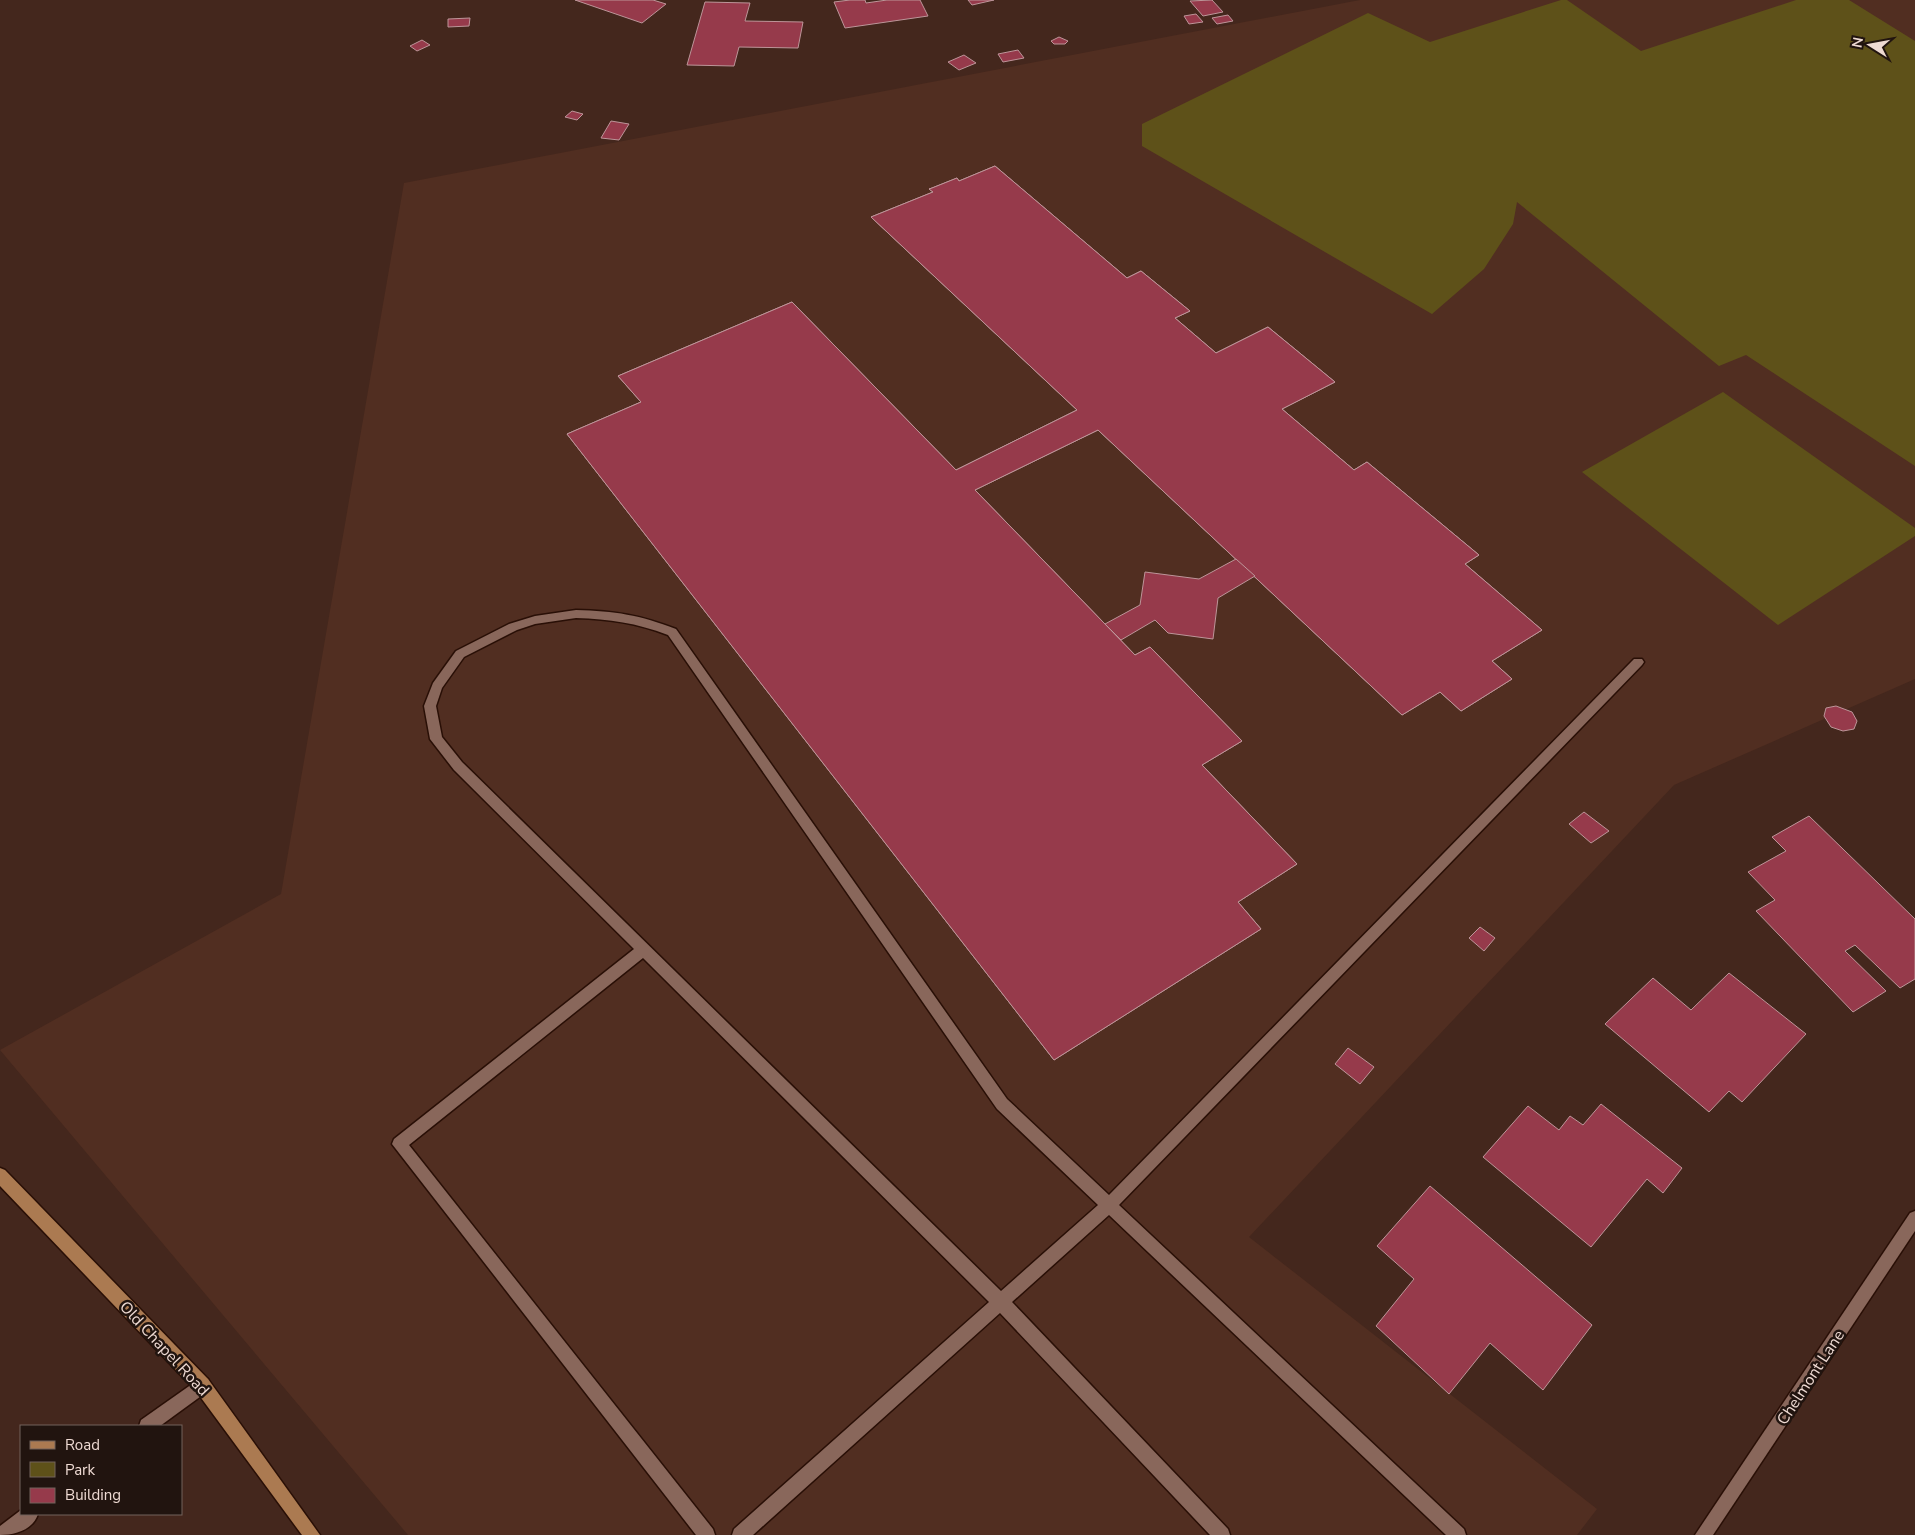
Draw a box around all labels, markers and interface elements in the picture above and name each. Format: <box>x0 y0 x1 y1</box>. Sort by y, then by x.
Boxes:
north arrow <box>1845 20 1895 70</box>
text: N <box>1847 36 1868 50</box>
street label: Old Chapel Road <box>114 1296 214 1401</box>
street label: Chelmont Lane <box>1772 1326 1850 1429</box>
legend <box>20 1425 182 1515</box>
text: Road <box>65 1435 100 1455</box>
text: Park <box>65 1460 95 1480</box>
text: Building <box>65 1485 121 1505</box>

